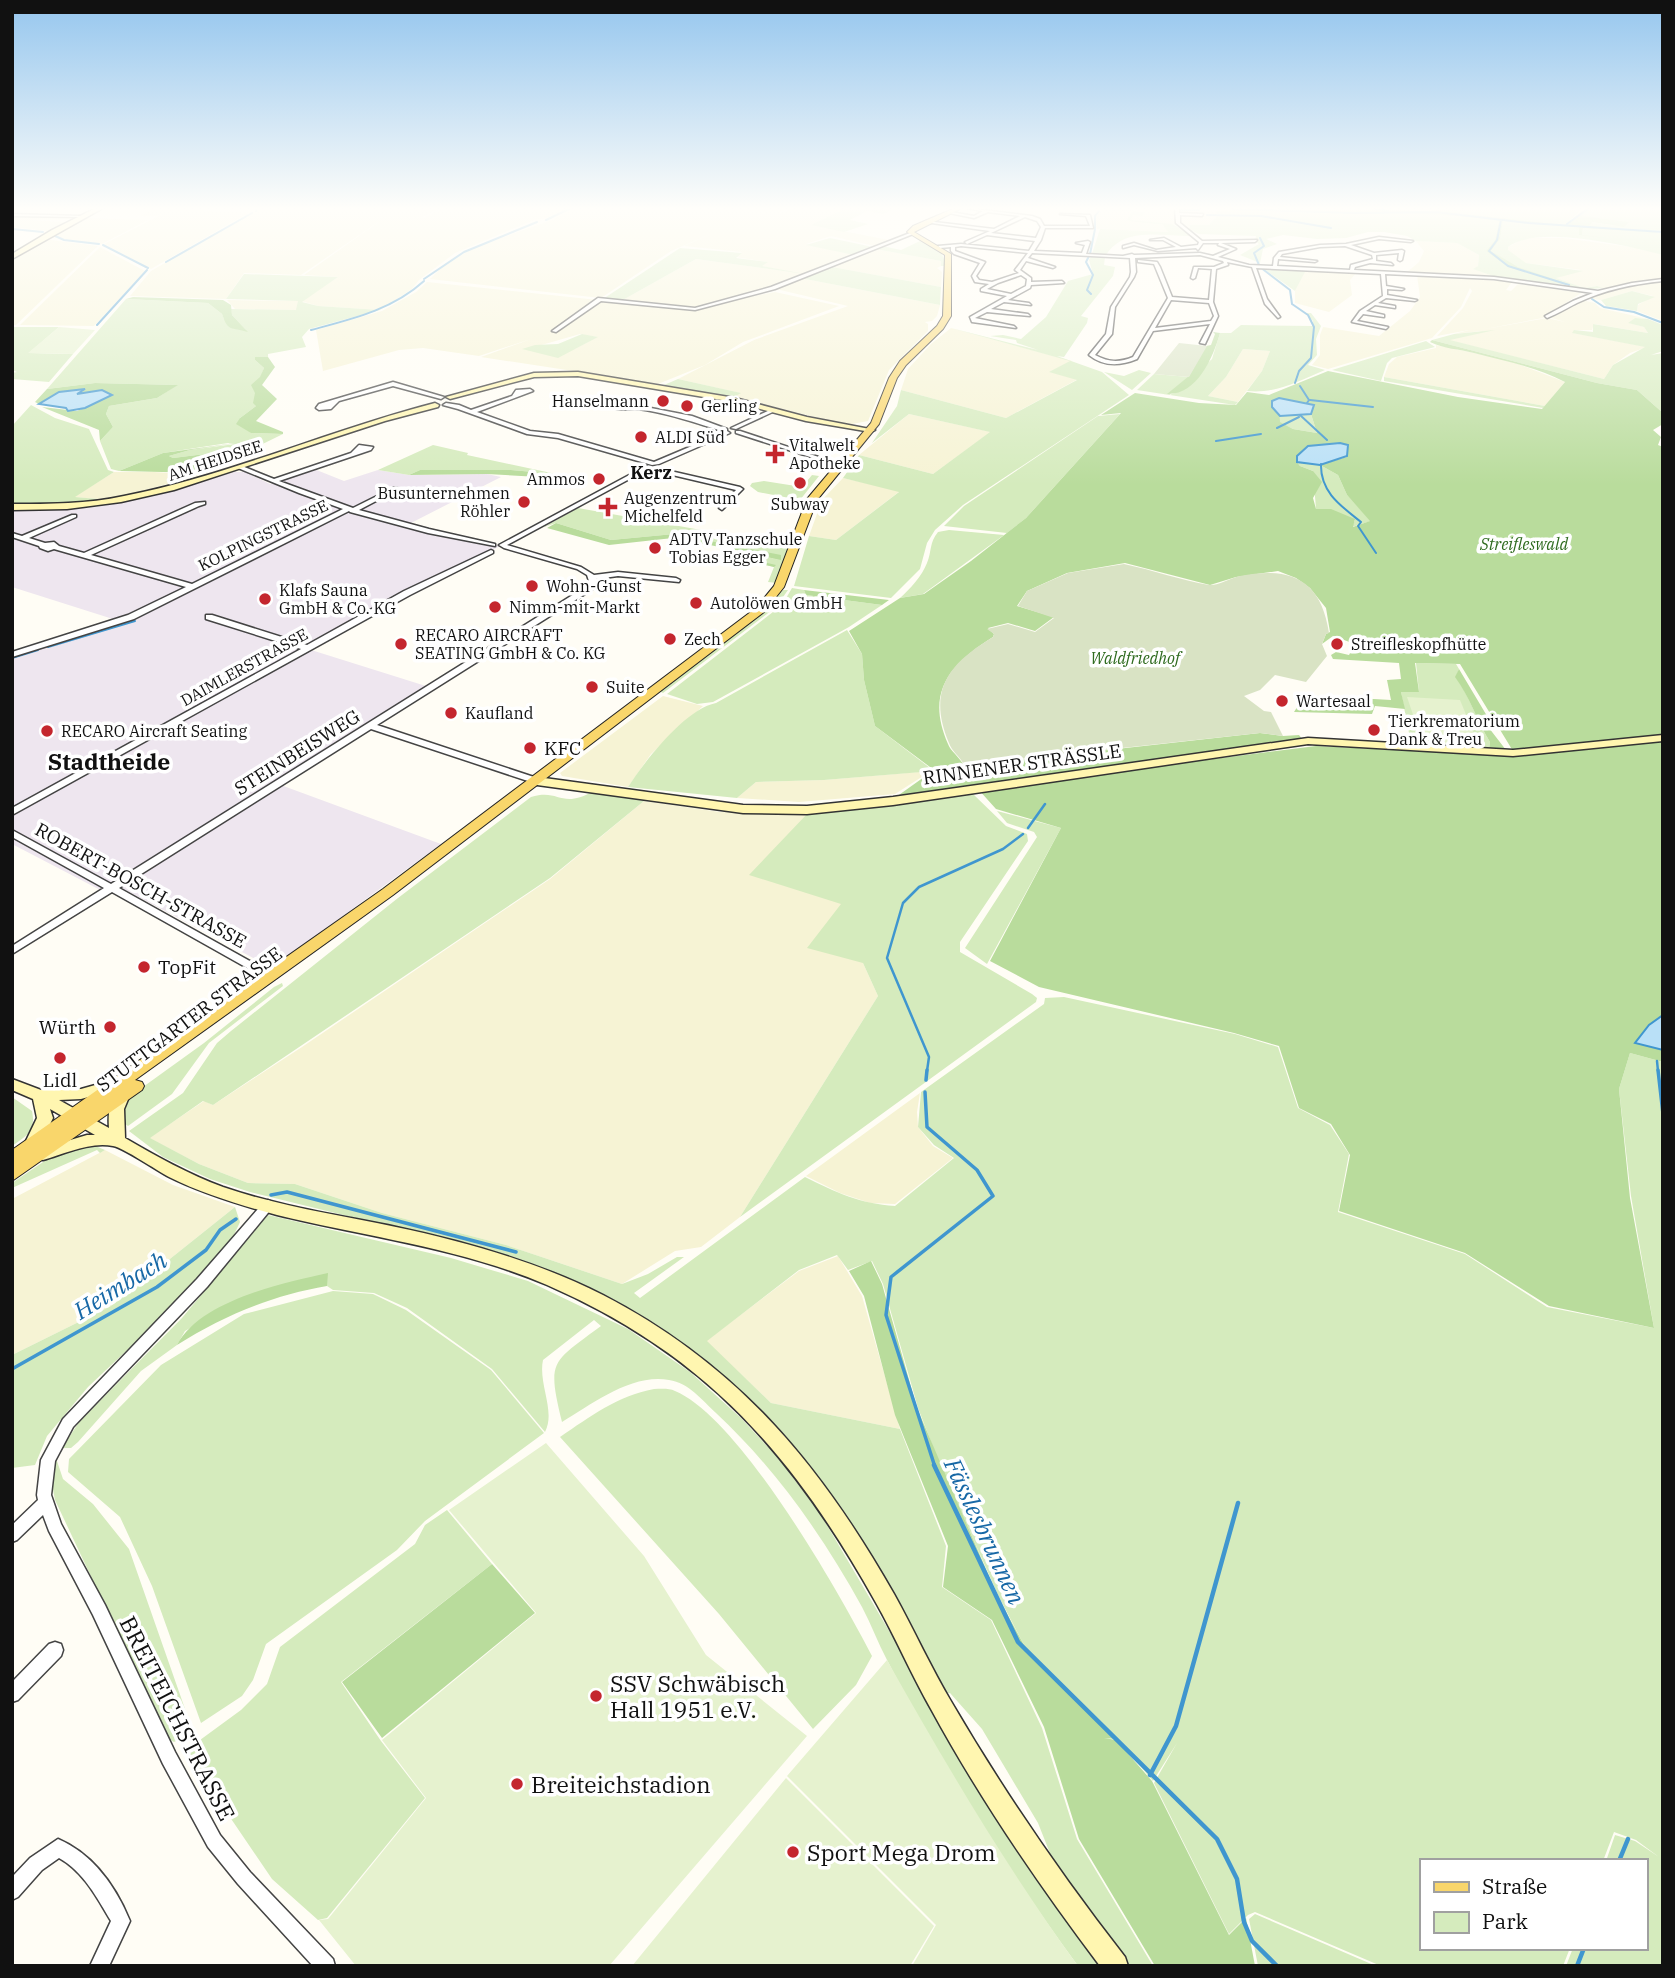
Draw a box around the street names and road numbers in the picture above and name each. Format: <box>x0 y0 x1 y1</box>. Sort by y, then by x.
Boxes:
street label: AM HEIDSEE <box>165 435 265 485</box>
street label: KOLPINGSTRASSE <box>195 495 331 575</box>
street label: DAIMLERSTRASSE <box>177 624 311 710</box>
street label: STEINBEISWEG <box>230 704 364 800</box>
street label: RINNENER STRÄSSLE <box>921 738 1123 790</box>
street label: ROBERT-BOSCH-STRASSE <box>31 817 251 953</box>
street label: STUTTGARTER STRASSE <box>91 941 287 1097</box>
street label: BREITEICHSTRASSE <box>113 1611 243 1825</box>

